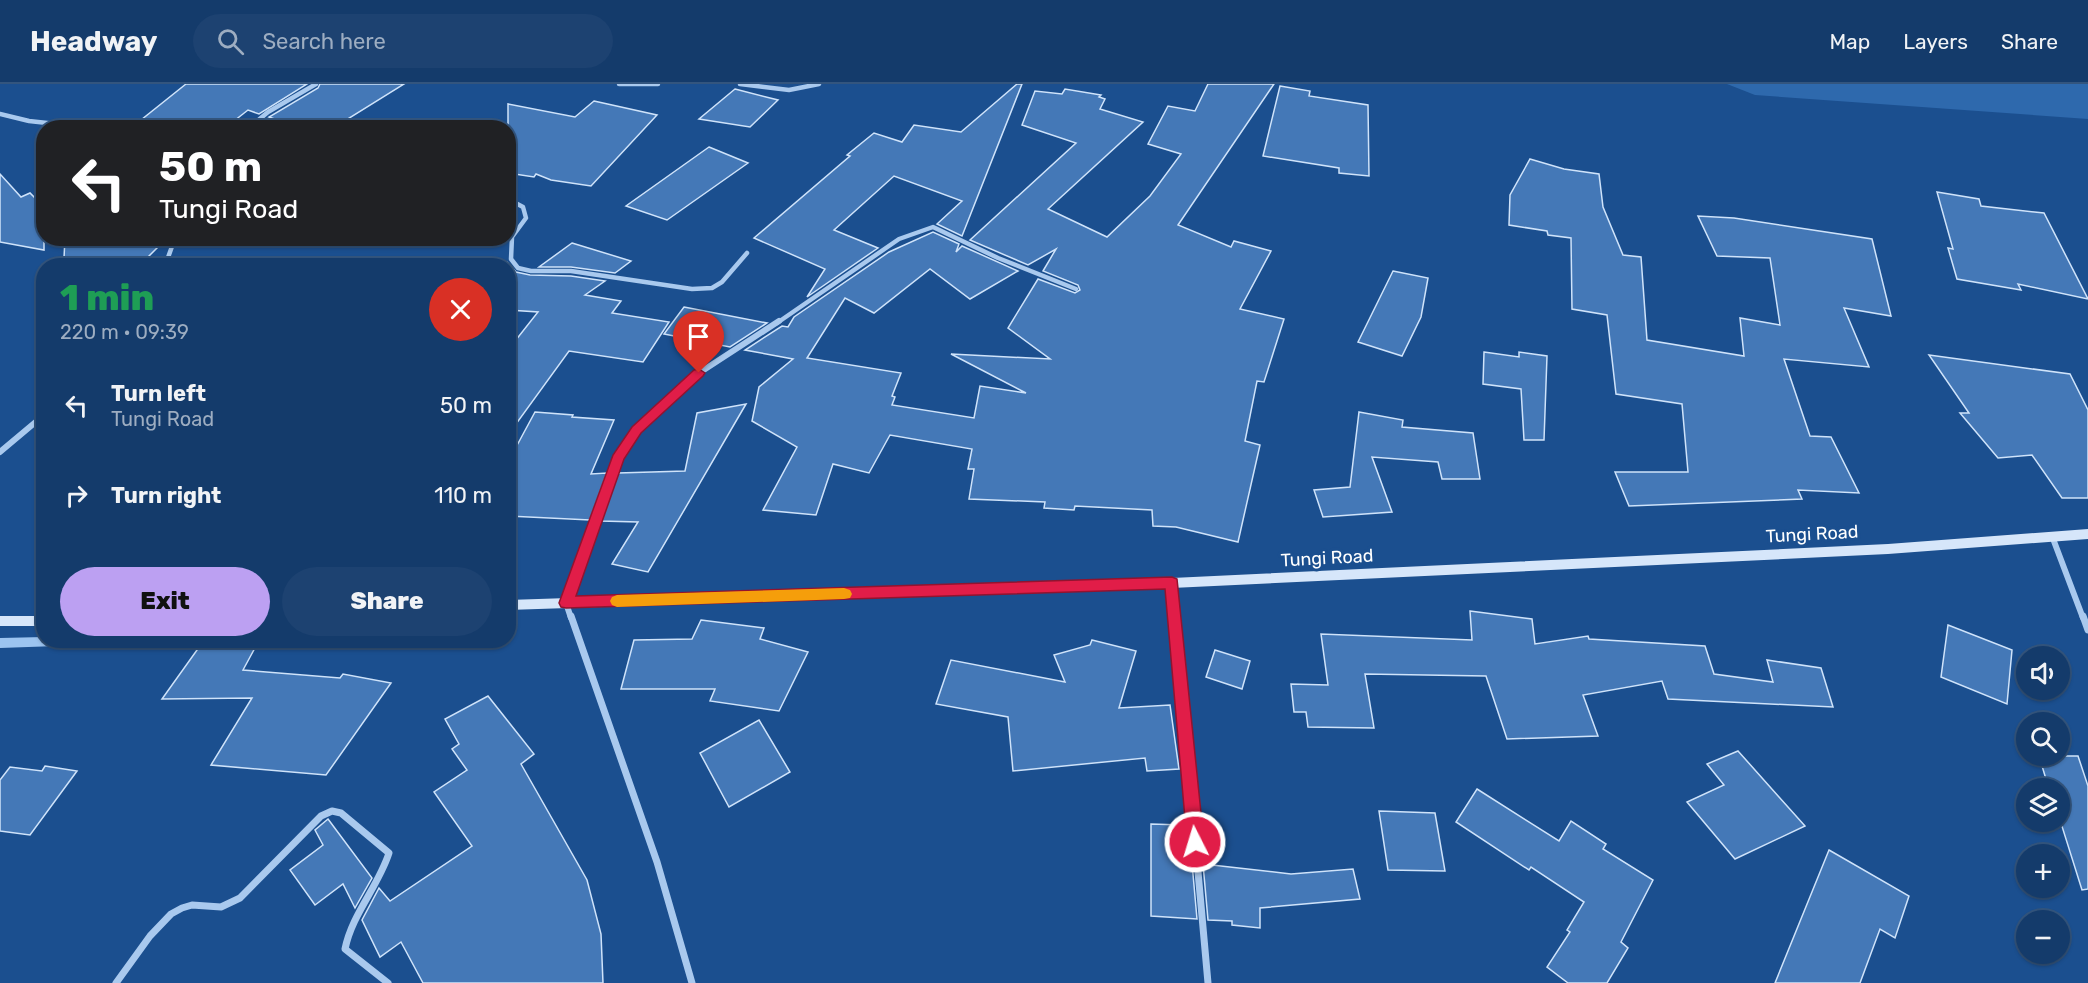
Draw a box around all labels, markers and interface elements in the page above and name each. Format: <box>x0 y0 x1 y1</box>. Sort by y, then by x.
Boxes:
search box <box>193 14 613 68</box>
text: Headway <box>30 25 157 58</box>
icon: search <box>214 25 247 58</box>
text: Search here <box>262 28 386 55</box>
text: Map <box>1829 29 1870 54</box>
text: Layers <box>1903 29 1968 54</box>
text: Share <box>2001 29 2058 54</box>
text: 50 m <box>159 142 262 192</box>
icon: left <box>60 144 138 222</box>
text: Tungi Road <box>159 193 298 225</box>
text: 1 min <box>60 276 154 319</box>
button: close <box>429 278 492 341</box>
pin <box>673 311 724 373</box>
text: 220 m · 09:39 <box>60 320 189 344</box>
icon: arrive <box>682 320 715 353</box>
text: Turn left <box>111 380 206 407</box>
icon: left <box>60 389 93 422</box>
text: 50 m <box>440 392 492 419</box>
text: Tungi Road <box>111 407 214 431</box>
icon: right <box>60 479 93 512</box>
text: Turn right <box>111 482 221 509</box>
text: 110 m <box>434 482 492 509</box>
street label: Tungi Road <box>1765 521 1859 547</box>
street label: Tungi Road <box>1280 545 1374 571</box>
button: Exit <box>60 567 270 636</box>
button: Share <box>282 567 492 636</box>
map controls <box>2016 646 2070 964</box>
button: sound <box>2016 646 2070 700</box>
button: search <box>2016 712 2070 766</box>
button: layers <box>2016 778 2070 832</box>
position arrow <box>1163 810 1227 874</box>
button: + <box>2016 844 2070 898</box>
button: − <box>2016 910 2070 964</box>

